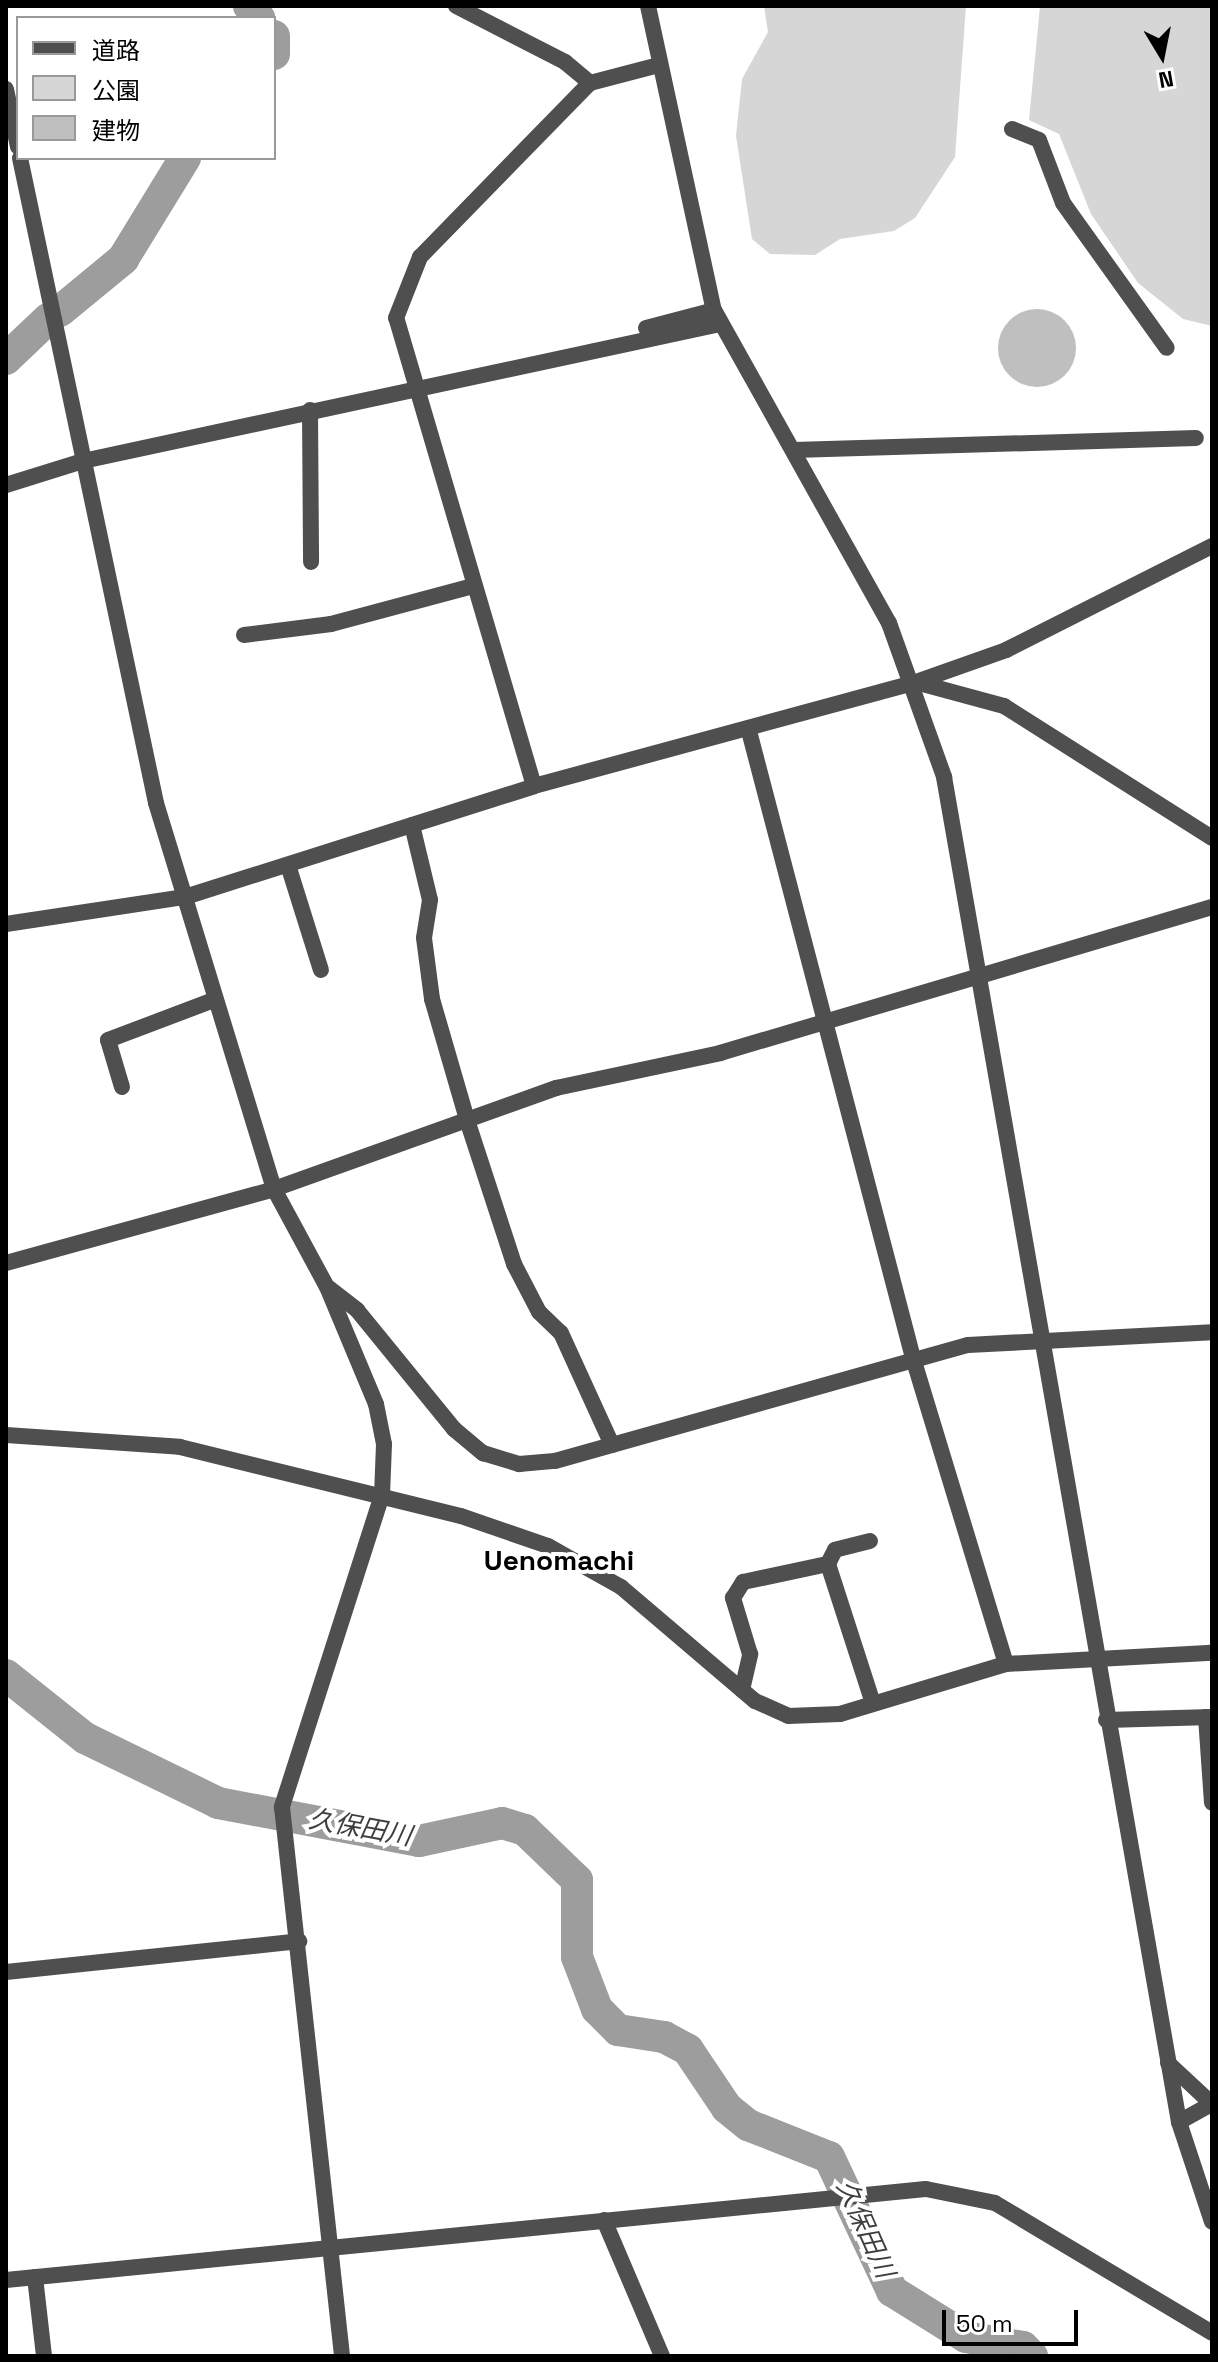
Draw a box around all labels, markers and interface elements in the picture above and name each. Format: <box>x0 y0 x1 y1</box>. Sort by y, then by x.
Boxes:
legend <box>16 16 276 160</box>
north arrow <box>1122 16 1202 96</box>
text: 道路 <box>92 35 140 66</box>
text: N <box>1156 65 1176 95</box>
text: 公園 <box>92 75 140 106</box>
text: 建物 <box>92 115 140 146</box>
district label: Uenomachi <box>484 1543 634 1577</box>
water label: 久保田川 <box>306 1804 414 1852</box>
water label: 久保田川 <box>830 2175 900 2283</box>
scale bar <box>946 2294 1082 2344</box>
text: 50 m <box>956 2308 1013 2339</box>

